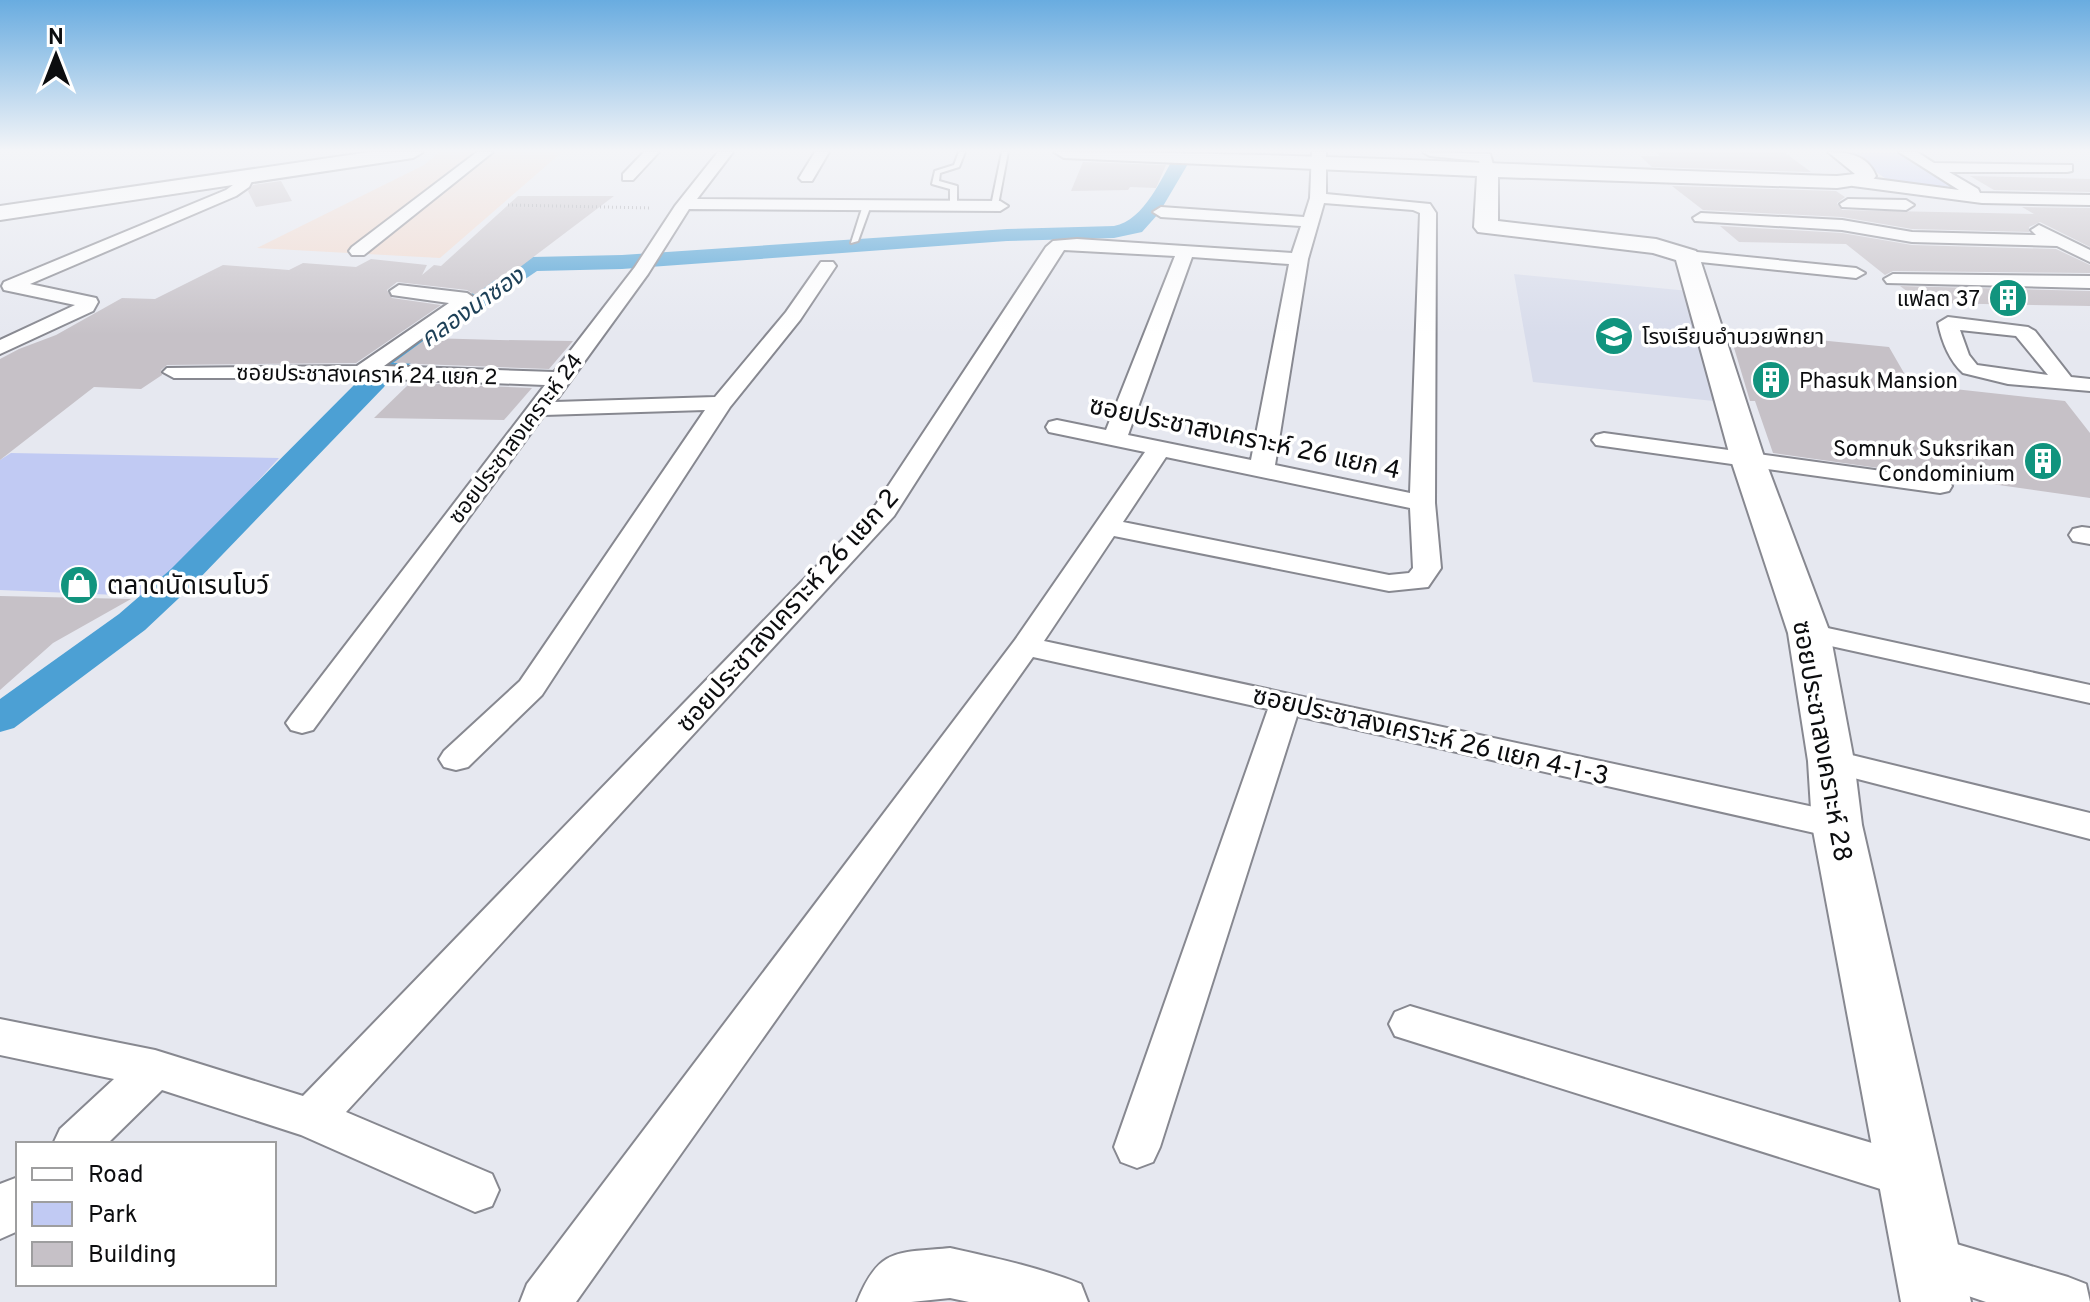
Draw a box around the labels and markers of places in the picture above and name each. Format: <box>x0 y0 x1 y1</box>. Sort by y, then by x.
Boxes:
building icon: แฟลต 37 <box>1987 277 2029 319</box>
place label: แฟลต 37 <box>1897 287 1980 314</box>
school or university icon: โรงเรียนอำนวยพิทยา <box>1593 315 1635 357</box>
place label: โรงเรียนอำนวยพิทยา <box>1642 325 1824 352</box>
building icon: Phasuk Mansion <box>1750 359 1792 401</box>
place label: Phasuk Mansion <box>1799 369 1958 396</box>
place label: Somnuk Suksrikan Condominium <box>1833 437 2015 489</box>
building icon: Somnuk Suksrikan Condominium <box>2022 440 2064 482</box>
shop icon: ตลาดนัดเรนโบว์ <box>58 564 100 606</box>
place label: ตลาดนัดเรนโบว์ <box>107 571 269 604</box>

